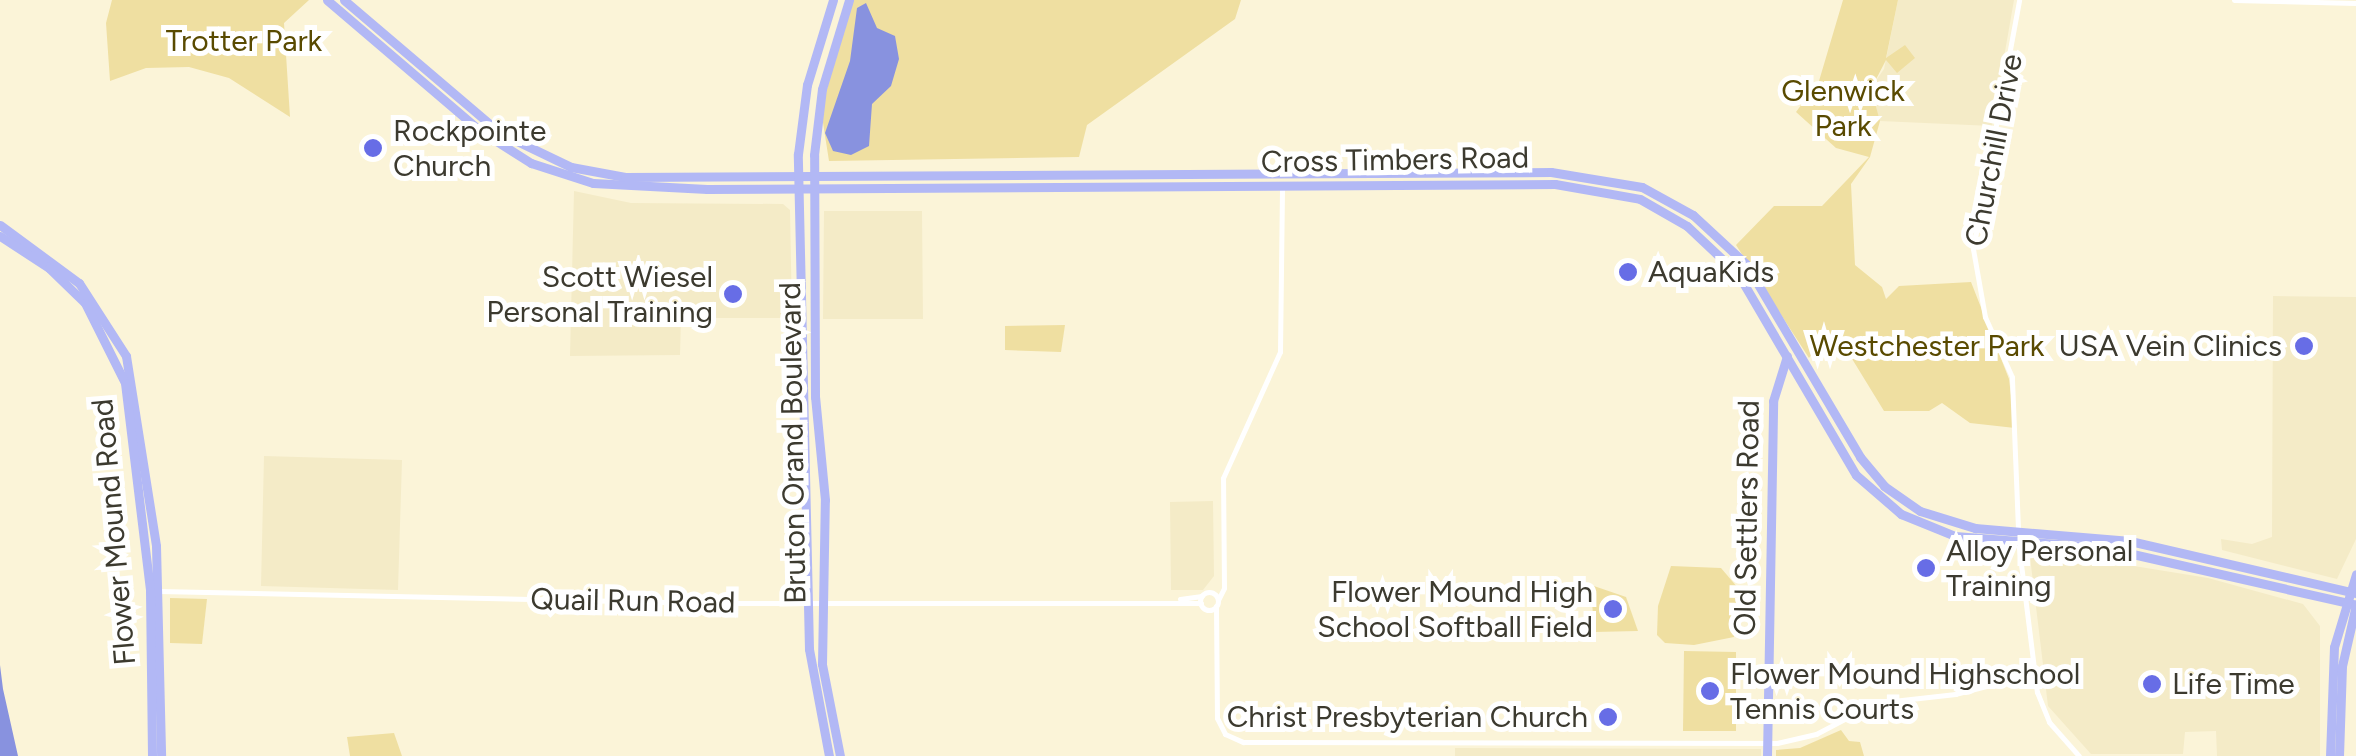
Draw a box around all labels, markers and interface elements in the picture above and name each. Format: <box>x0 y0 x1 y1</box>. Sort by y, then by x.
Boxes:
park label: Trotter Park <box>166 23 322 59</box>
street label: Churchill Drive <box>1958 51 2030 249</box>
park label: Glenwick Park <box>1781 73 1905 144</box>
place label: Rockpointe Church <box>393 113 546 184</box>
marker: Rockpointe Church <box>362 137 384 159</box>
street label: Cross Timbers Road <box>1261 140 1529 180</box>
place label: AquaKids <box>1648 254 1774 290</box>
place label: Scott Wiesel Personal Training <box>486 259 713 330</box>
marker: AquaKids <box>1617 261 1639 283</box>
street label: Bruton Orand Boulevard <box>772 282 814 604</box>
marker: Scott Wiesel Personal Training <box>722 283 744 305</box>
park label: Westchester Park <box>1810 328 2044 364</box>
place label: USA Vein Clinics <box>2058 328 2282 364</box>
marker: USA Vein Clinics <box>2291 333 2317 359</box>
street label: Flower Mound Road <box>84 397 144 667</box>
street label: Old Settlers Road <box>1727 400 1767 636</box>
place label: Alloy Personal Training <box>1946 533 2133 604</box>
marker: Alloy Personal Training <box>1915 557 1937 579</box>
place label: Flower Mound High School Softball Field <box>1317 574 1593 644</box>
street label: Quail Run Road <box>530 581 736 621</box>
marker: Flower Mound High School Softball Field <box>1602 598 1624 620</box>
place label: Flower Mound Highschool Tennis Courts <box>1730 656 2080 726</box>
place label: Life Time <box>2172 666 2295 702</box>
marker: Life Time <box>2141 673 2163 695</box>
marker: Flower Mound Highschool Tennis Courts <box>1699 680 1721 702</box>
place label: Christ Presbyterian Church <box>1227 699 1588 735</box>
marker: Christ Presbyterian Church <box>1597 706 1619 728</box>

